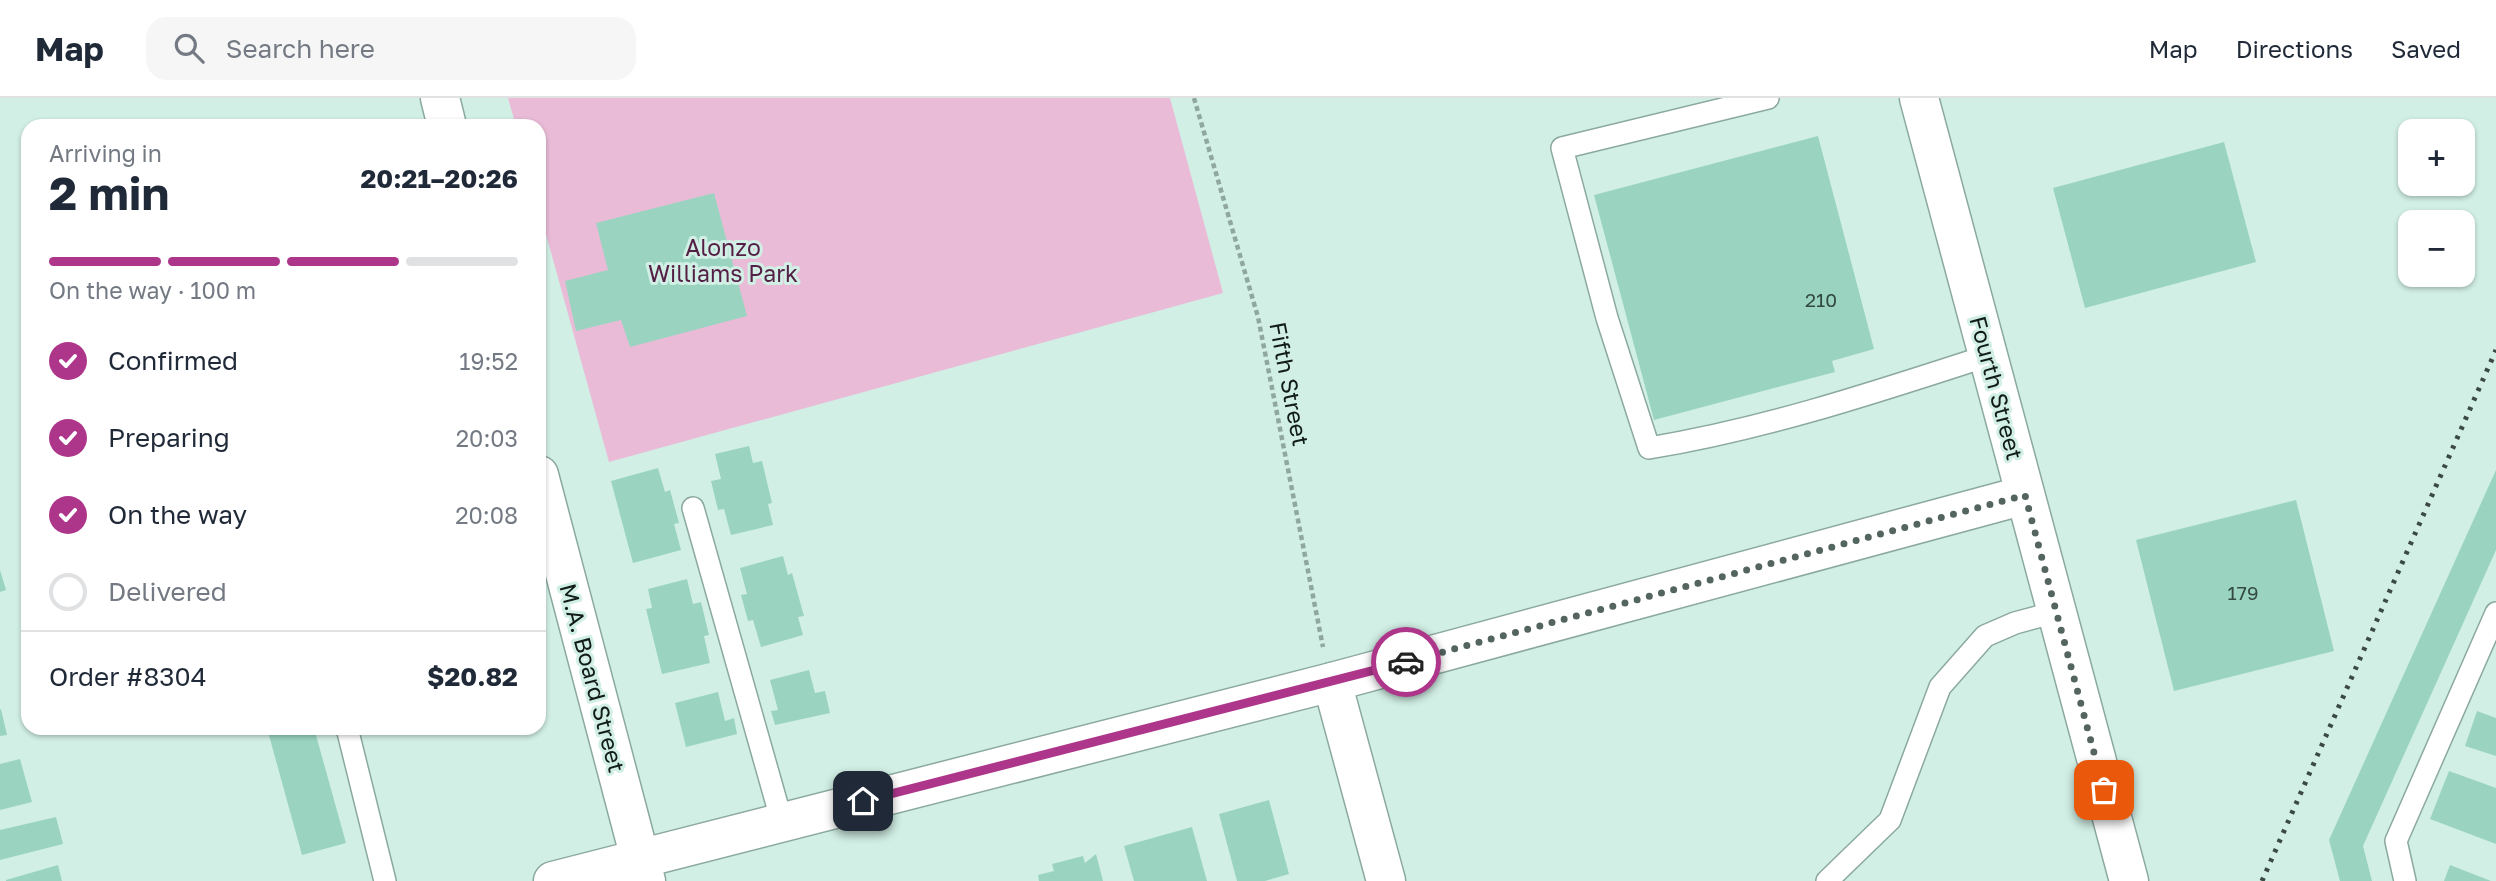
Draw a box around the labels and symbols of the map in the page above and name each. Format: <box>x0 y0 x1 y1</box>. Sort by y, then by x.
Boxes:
park label: Alonzo Williams Park <box>648 233 798 287</box>
house number: 210 <box>1805 288 1837 311</box>
street label: Fourth Street <box>1964 313 2030 463</box>
street label: Fifth Street <box>1264 319 1316 448</box>
street label: M.A. Board Street <box>554 580 632 775</box>
house number: 179 <box>2228 581 2258 604</box>
courier <box>1371 627 1441 697</box>
pin <box>2074 760 2134 820</box>
pin <box>833 771 893 831</box>

